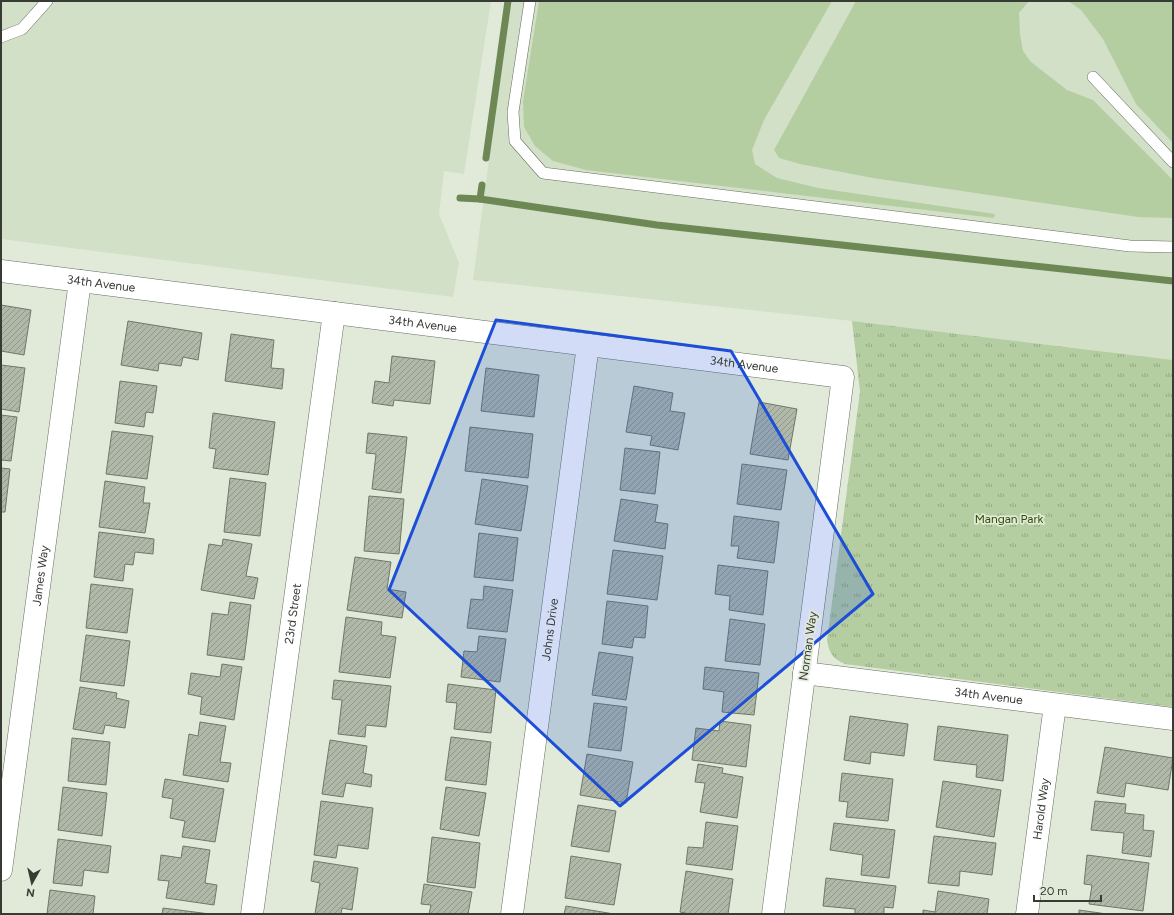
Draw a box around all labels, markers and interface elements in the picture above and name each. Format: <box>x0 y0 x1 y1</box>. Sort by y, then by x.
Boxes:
street label: 34th Avenue <box>66 272 137 295</box>
street label: 34th Avenue <box>388 313 458 335</box>
street label: 34th Avenue <box>709 353 780 376</box>
park label: Mangan Park <box>975 512 1043 526</box>
street label: James Way <box>29 544 52 607</box>
street label: 23rd Street <box>282 582 304 645</box>
street label: Johns Drive <box>539 597 561 662</box>
street label: Norman Way <box>796 610 820 681</box>
street label: 34th Avenue <box>954 685 1024 707</box>
street label: Harold Way <box>1030 776 1052 841</box>
north arrow <box>12 863 52 903</box>
scale bar <box>1034 877 1101 903</box>
text: 20 m <box>1040 884 1068 898</box>
text: N <box>26 885 36 899</box>

